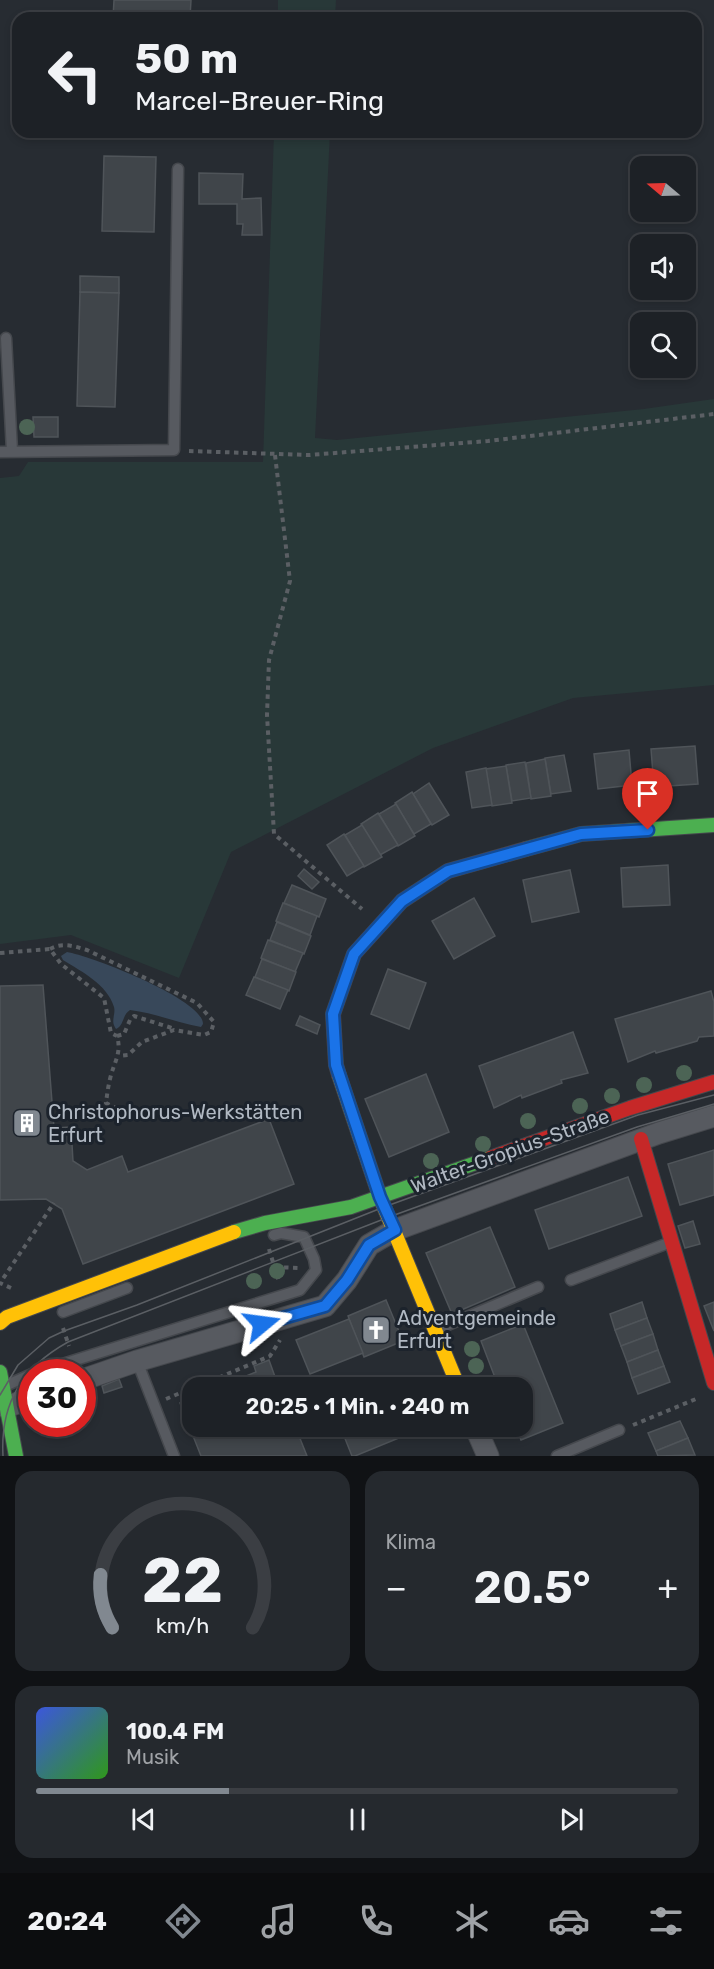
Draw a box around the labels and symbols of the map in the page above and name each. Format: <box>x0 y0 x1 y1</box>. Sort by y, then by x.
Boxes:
north arrow <box>630 156 696 222</box>
pin <box>622 768 673 830</box>
place label: Christophorus-Werkstätten Erfurt <box>48 1100 302 1147</box>
street label: Walter-Gropius-Straße <box>408 1104 612 1198</box>
building icon: Christophorus-Werkstätten Erfurt <box>11 1107 43 1139</box>
position arrow <box>230 1292 294 1356</box>
place label: Adventgemeinde Erfurt <box>397 1306 556 1353</box>
church icon: Adventgemeinde Erfurt <box>360 1314 392 1346</box>
speed limit sign: 30 <box>18 1359 96 1437</box>

